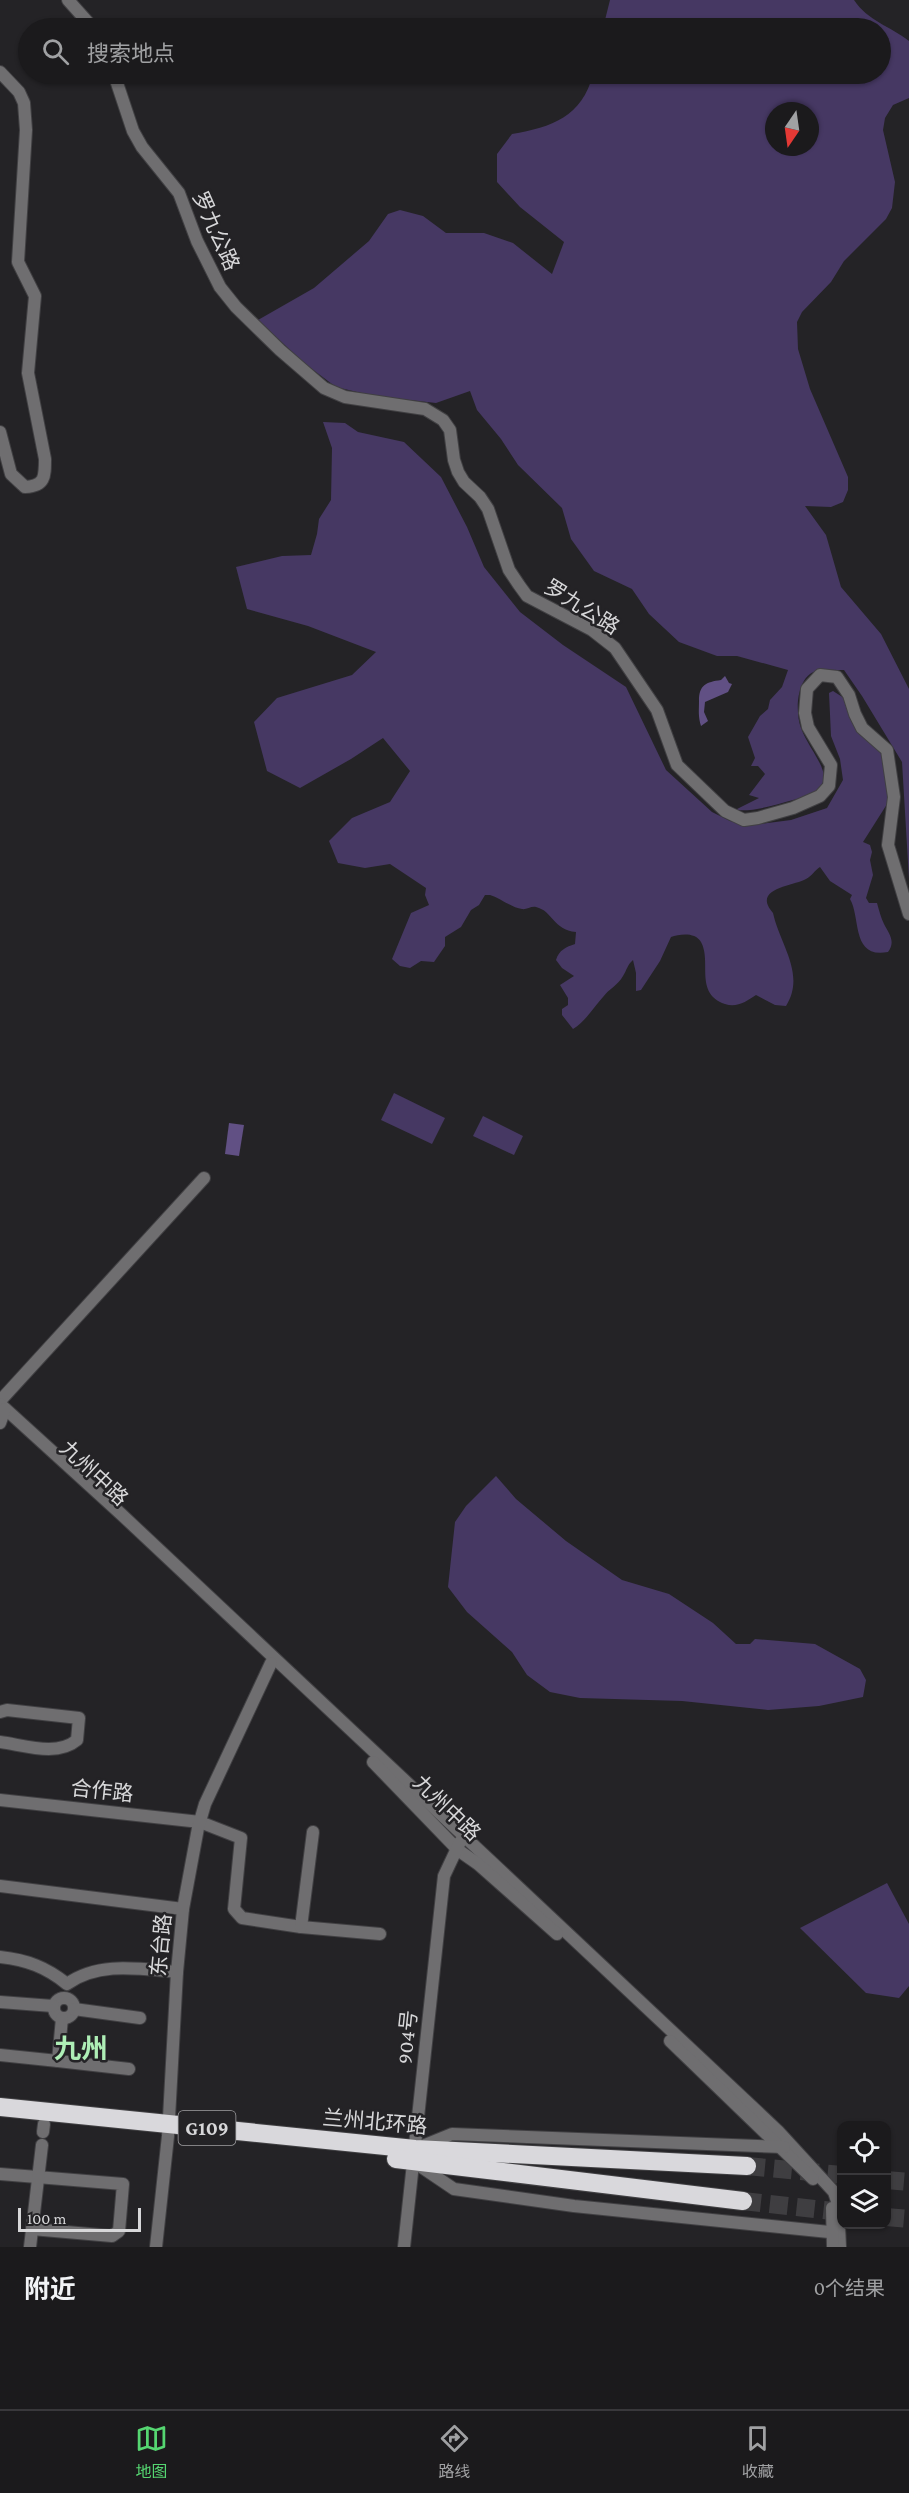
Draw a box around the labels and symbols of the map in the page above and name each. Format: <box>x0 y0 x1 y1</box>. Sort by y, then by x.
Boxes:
north arrow <box>765 102 819 156</box>
street label: 罗九公路 <box>188 188 244 274</box>
street label: 罗九公路 <box>540 575 624 639</box>
street label: 九州中路 <box>55 1436 133 1510</box>
street label: 九州中路 <box>408 1770 486 1846</box>
street label: 合作路 <box>69 1776 135 1806</box>
street label: 东台路 <box>146 1913 176 1977</box>
street label: 904号 <box>392 2009 422 2065</box>
district label: 九州 <box>54 2034 108 2064</box>
street label: 兰州北环路 <box>322 2105 428 2139</box>
road number: G109 <box>178 2111 236 2145</box>
scale bar <box>18 2205 141 2232</box>

